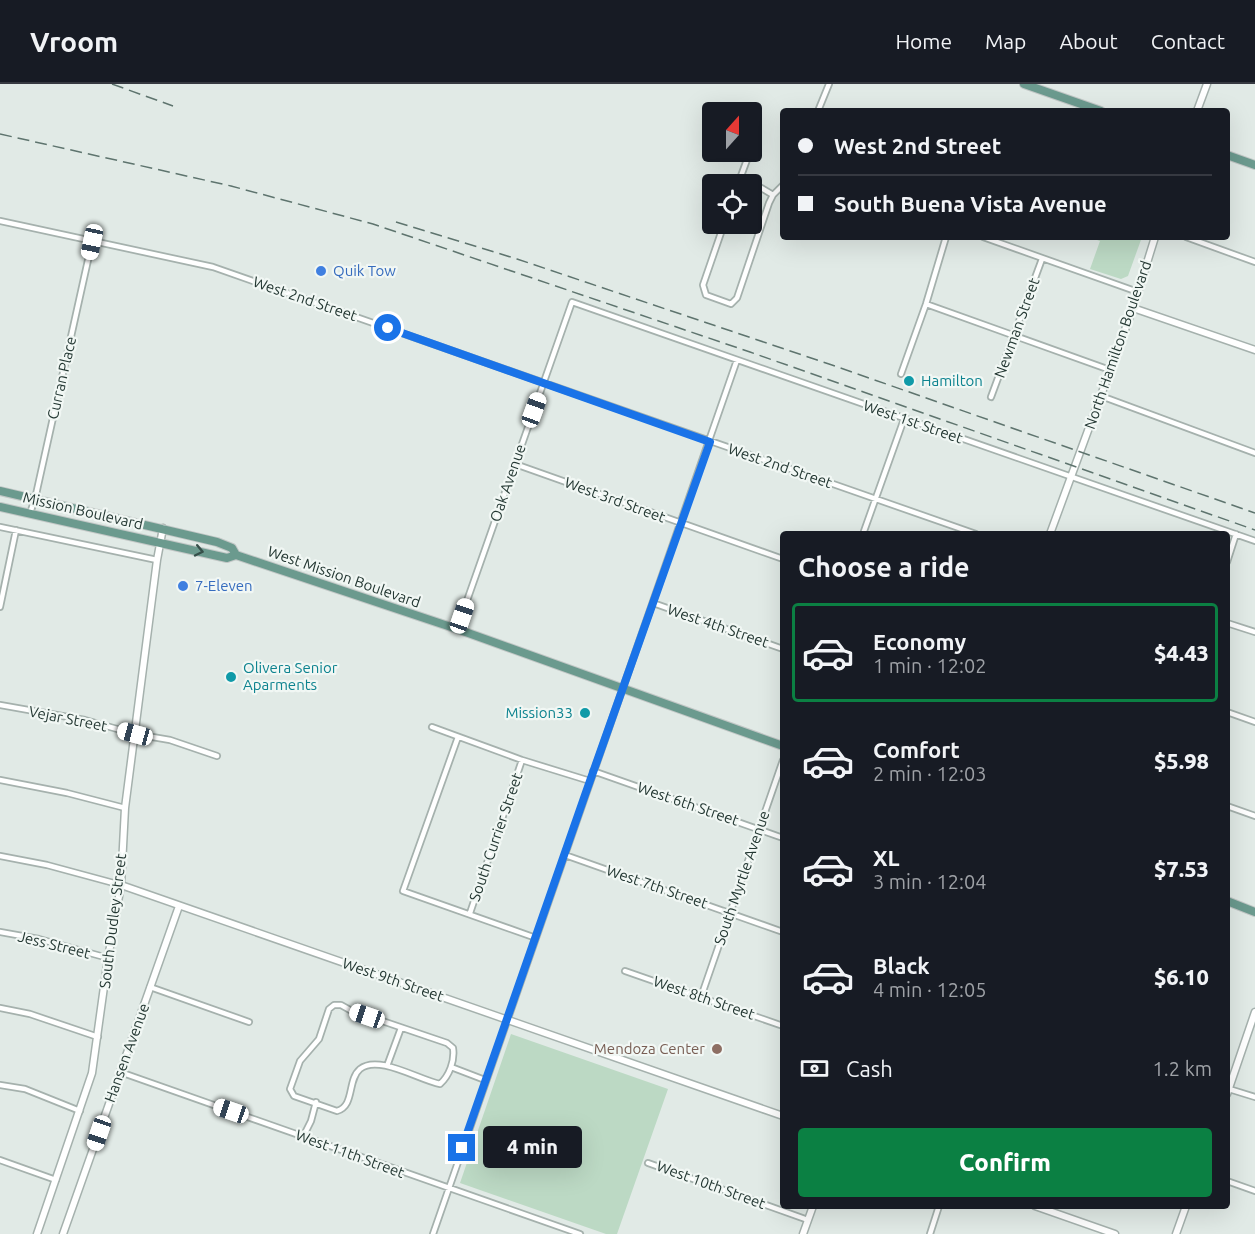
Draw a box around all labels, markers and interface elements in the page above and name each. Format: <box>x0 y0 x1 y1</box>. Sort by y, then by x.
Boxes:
text: Vroom <box>30 26 118 57</box>
text: Home <box>895 29 952 53</box>
text: Map <box>985 29 1026 53</box>
text: About <box>1059 29 1118 53</box>
text: Contact <box>1151 29 1225 53</box>
north arrow <box>702 102 762 162</box>
map controls <box>702 102 762 234</box>
text: West 2nd Street <box>834 133 1001 158</box>
button: locate <box>702 174 762 234</box>
text: South Buena Vista Avenue <box>834 191 1107 216</box>
car <box>79 223 105 261</box>
street label: North Hamilton Boulevard <box>1081 258 1154 431</box>
place label: Quik Tow <box>333 262 396 279</box>
marker: Quik Tow <box>314 264 328 278</box>
street label: West 2nd Street <box>251 273 360 324</box>
street label: Newman Street <box>991 275 1043 380</box>
route start <box>374 314 401 341</box>
street label: Curran Place <box>44 335 79 421</box>
place label: Hamilton <box>921 372 983 389</box>
marker: Hamilton <box>902 374 916 388</box>
car <box>519 390 549 430</box>
street label: West 1st Street <box>861 397 965 447</box>
street label: West 2nd Street <box>726 440 835 491</box>
street label: Oak Avenue <box>486 442 529 524</box>
street label: West 3rd Street <box>562 473 668 526</box>
street label: Mission Boulevard <box>21 488 145 533</box>
street label: West Mission Boulevard <box>266 542 423 611</box>
one-way arrow <box>193 544 203 557</box>
text: Choose a ride <box>798 552 970 582</box>
place label: 7-Eleven <box>195 577 253 594</box>
marker: 7-Eleven <box>176 579 190 593</box>
car <box>448 596 476 636</box>
street label: West 4th Street <box>665 600 771 651</box>
icon: car <box>801 626 855 680</box>
text: Economy <box>873 629 966 654</box>
text: $4.43 <box>1154 640 1209 665</box>
text: 1 min · 12:02 <box>873 654 987 677</box>
place label: Olivera Senior Aparments <box>243 659 338 693</box>
marker: Olivera Senior Aparments <box>224 670 238 684</box>
street label: Vejar Street <box>27 703 109 734</box>
place label: Mission33 <box>505 704 573 721</box>
marker: Mission33 <box>578 706 592 720</box>
car <box>115 721 155 747</box>
icon: car <box>801 734 855 788</box>
text: Comfort <box>873 737 960 762</box>
text: $5.98 <box>1154 748 1209 773</box>
text: 2 min · 12:03 <box>873 762 987 785</box>
street label: South Currier Street <box>466 770 526 903</box>
street label: West 6th Street <box>635 778 741 829</box>
street label: South Myrtle Avenue <box>711 808 773 947</box>
icon: car <box>801 842 855 896</box>
text: XL <box>873 845 900 870</box>
street label: South Dudley Street <box>96 852 129 989</box>
text: $7.53 <box>1154 856 1209 881</box>
street label: West 7th Street <box>604 861 710 912</box>
text: 3 min · 12:04 <box>873 870 987 893</box>
street label: Jess Street <box>16 927 92 962</box>
icon: car <box>801 950 855 1004</box>
text: Black <box>873 953 930 978</box>
street label: West 9th Street <box>340 954 446 1005</box>
text: $6.10 <box>1154 964 1209 989</box>
street label: West 8th Street <box>651 972 757 1023</box>
text: 4 min · 12:05 <box>873 978 987 1001</box>
street label: Hansen Avenue <box>101 1001 152 1105</box>
car <box>347 1002 387 1030</box>
place label: Mendoza Center <box>594 1040 705 1057</box>
marker: Mendoza Center <box>710 1042 724 1056</box>
icon: cash <box>798 1052 831 1085</box>
text: Cash <box>846 1056 893 1081</box>
text: 1.2 km <box>1153 1057 1212 1080</box>
car <box>211 1097 251 1125</box>
car <box>85 1113 113 1153</box>
street label: West 11th Street <box>293 1126 407 1181</box>
callout: 4 min <box>483 1127 582 1169</box>
button: Confirm <box>798 1128 1212 1197</box>
route end <box>448 1134 475 1161</box>
text: 4 min <box>507 1135 558 1158</box>
street label: West 10th Street <box>654 1157 768 1212</box>

